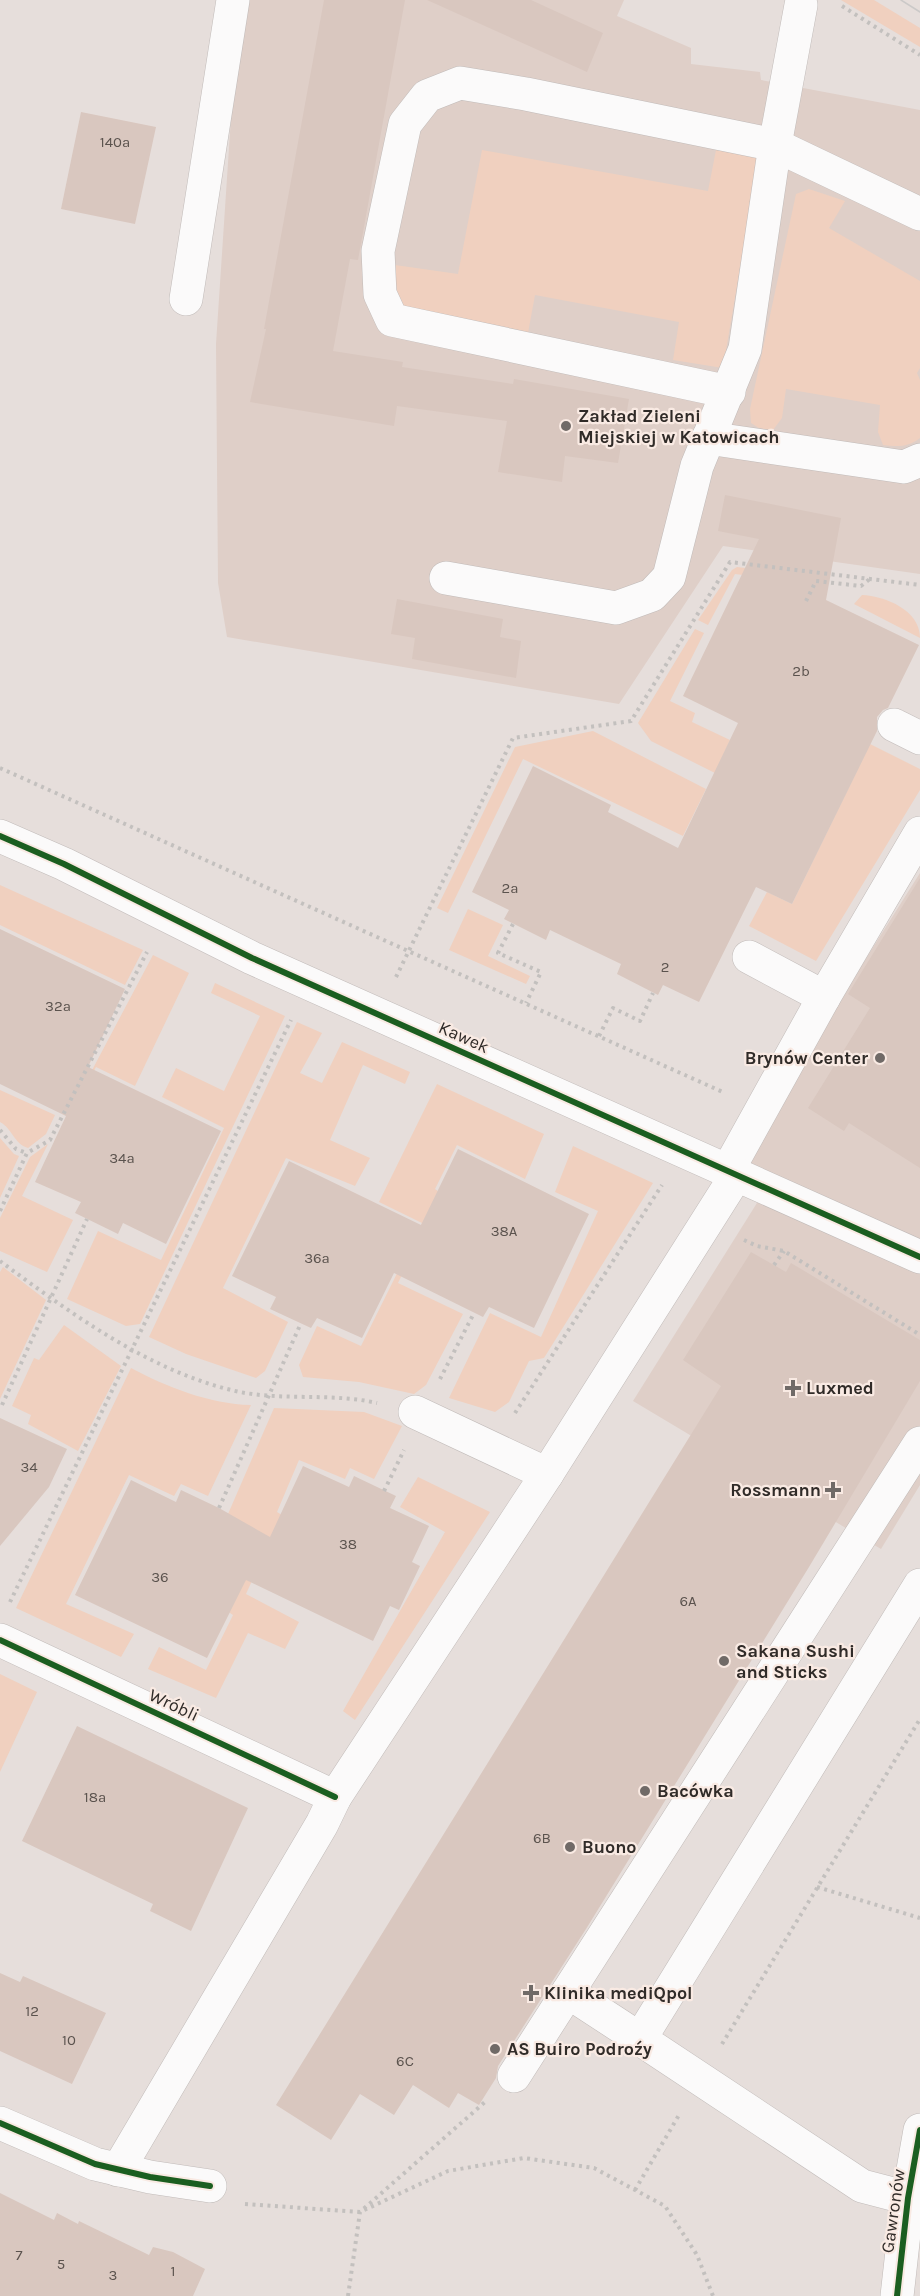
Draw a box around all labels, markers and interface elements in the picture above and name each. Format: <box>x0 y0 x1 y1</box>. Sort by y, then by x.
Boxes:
house number: 140a <box>100 133 130 151</box>
place label: Zakład Zieleni Miejskiej w Katowicach <box>578 405 780 448</box>
marker: Zakład Zieleni Miejskiej w Katowicach <box>559 419 573 433</box>
house number: 2b <box>792 662 810 680</box>
house number: 2a <box>502 879 518 897</box>
house number: 2 <box>661 958 669 976</box>
house number: 32a <box>45 997 71 1015</box>
street label: Kawek <box>435 1016 493 1058</box>
place label: Brynów Center <box>745 1047 868 1069</box>
marker: Brynów Center <box>873 1051 887 1065</box>
house number: 34a <box>109 1149 135 1167</box>
house number: 38A <box>491 1222 518 1240</box>
house number: 36a <box>304 1249 330 1267</box>
place label: Luxmed <box>806 1377 874 1399</box>
marker: Luxmed <box>784 1379 802 1397</box>
house number: 34 <box>20 1458 38 1476</box>
place label: Rossmann <box>730 1479 821 1501</box>
marker: Rossmann <box>826 1483 840 1497</box>
house number: 38 <box>339 1535 357 1553</box>
house number: 36 <box>151 1568 169 1586</box>
house number: 6A <box>679 1592 697 1610</box>
place label: Sakana Sushi and Sticks <box>736 1640 855 1683</box>
marker: Sakana Sushi and Sticks <box>717 1654 731 1668</box>
street label: Wróbli <box>145 1684 203 1726</box>
place label: Bacówka <box>657 1780 734 1802</box>
marker: Bacówka <box>638 1784 652 1798</box>
house number: 18a <box>84 1788 106 1806</box>
house number: 6B <box>533 1829 551 1847</box>
place label: Buono <box>582 1836 637 1858</box>
marker: Buono <box>563 1840 577 1854</box>
place label: Klinika mediQpol <box>544 1982 693 2004</box>
marker: Klinika mediQpol <box>522 1984 540 2002</box>
house number: 12 <box>25 2002 39 2020</box>
house number: 10 <box>62 2031 76 2049</box>
place label: AS Buiro Podroźy <box>507 2038 652 2060</box>
marker: AS Buiro Podroźy <box>488 2042 502 2056</box>
house number: 6C <box>396 2052 414 2070</box>
street label: Gawronów <box>876 2168 910 2254</box>
house number: 7 <box>15 2246 23 2264</box>
house number: 5 <box>57 2255 65 2273</box>
house number: 1 <box>171 2262 175 2280</box>
house number: 3 <box>109 2266 117 2284</box>

